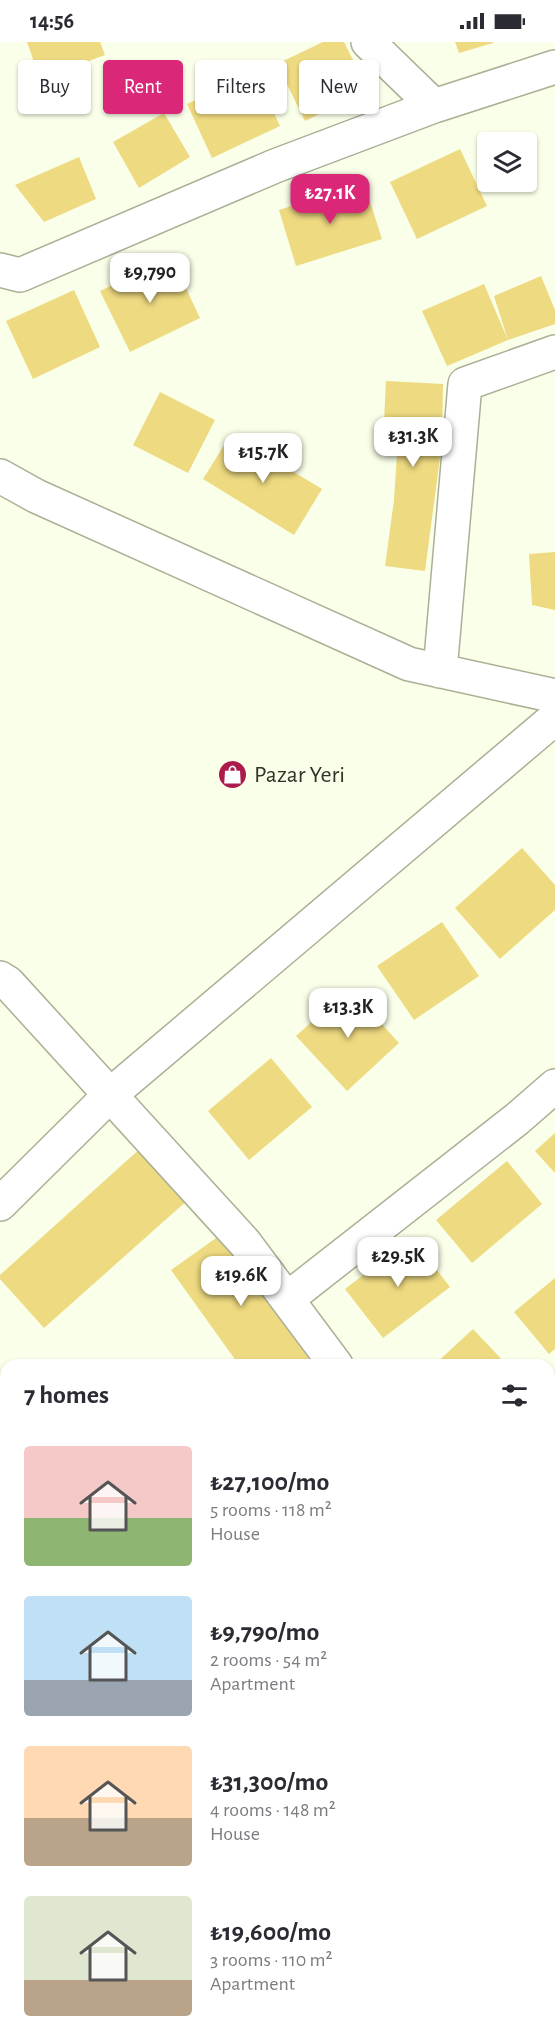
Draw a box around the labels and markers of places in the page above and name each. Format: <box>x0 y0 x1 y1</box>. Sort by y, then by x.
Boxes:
pin: ₺27.1K <box>281 174 379 225</box>
pin: ₺9,790 <box>101 253 199 304</box>
pin: ₺31.3K <box>364 417 462 468</box>
pin: ₺15.7K <box>214 433 312 484</box>
shop icon: Pazar Yeri <box>217 758 249 790</box>
place label: Pazar Yeri <box>254 763 345 787</box>
pin: ₺13.3K <box>299 988 397 1039</box>
pin: ₺29.5K <box>349 1237 447 1288</box>
pin: ₺19.6K <box>192 1256 290 1307</box>

